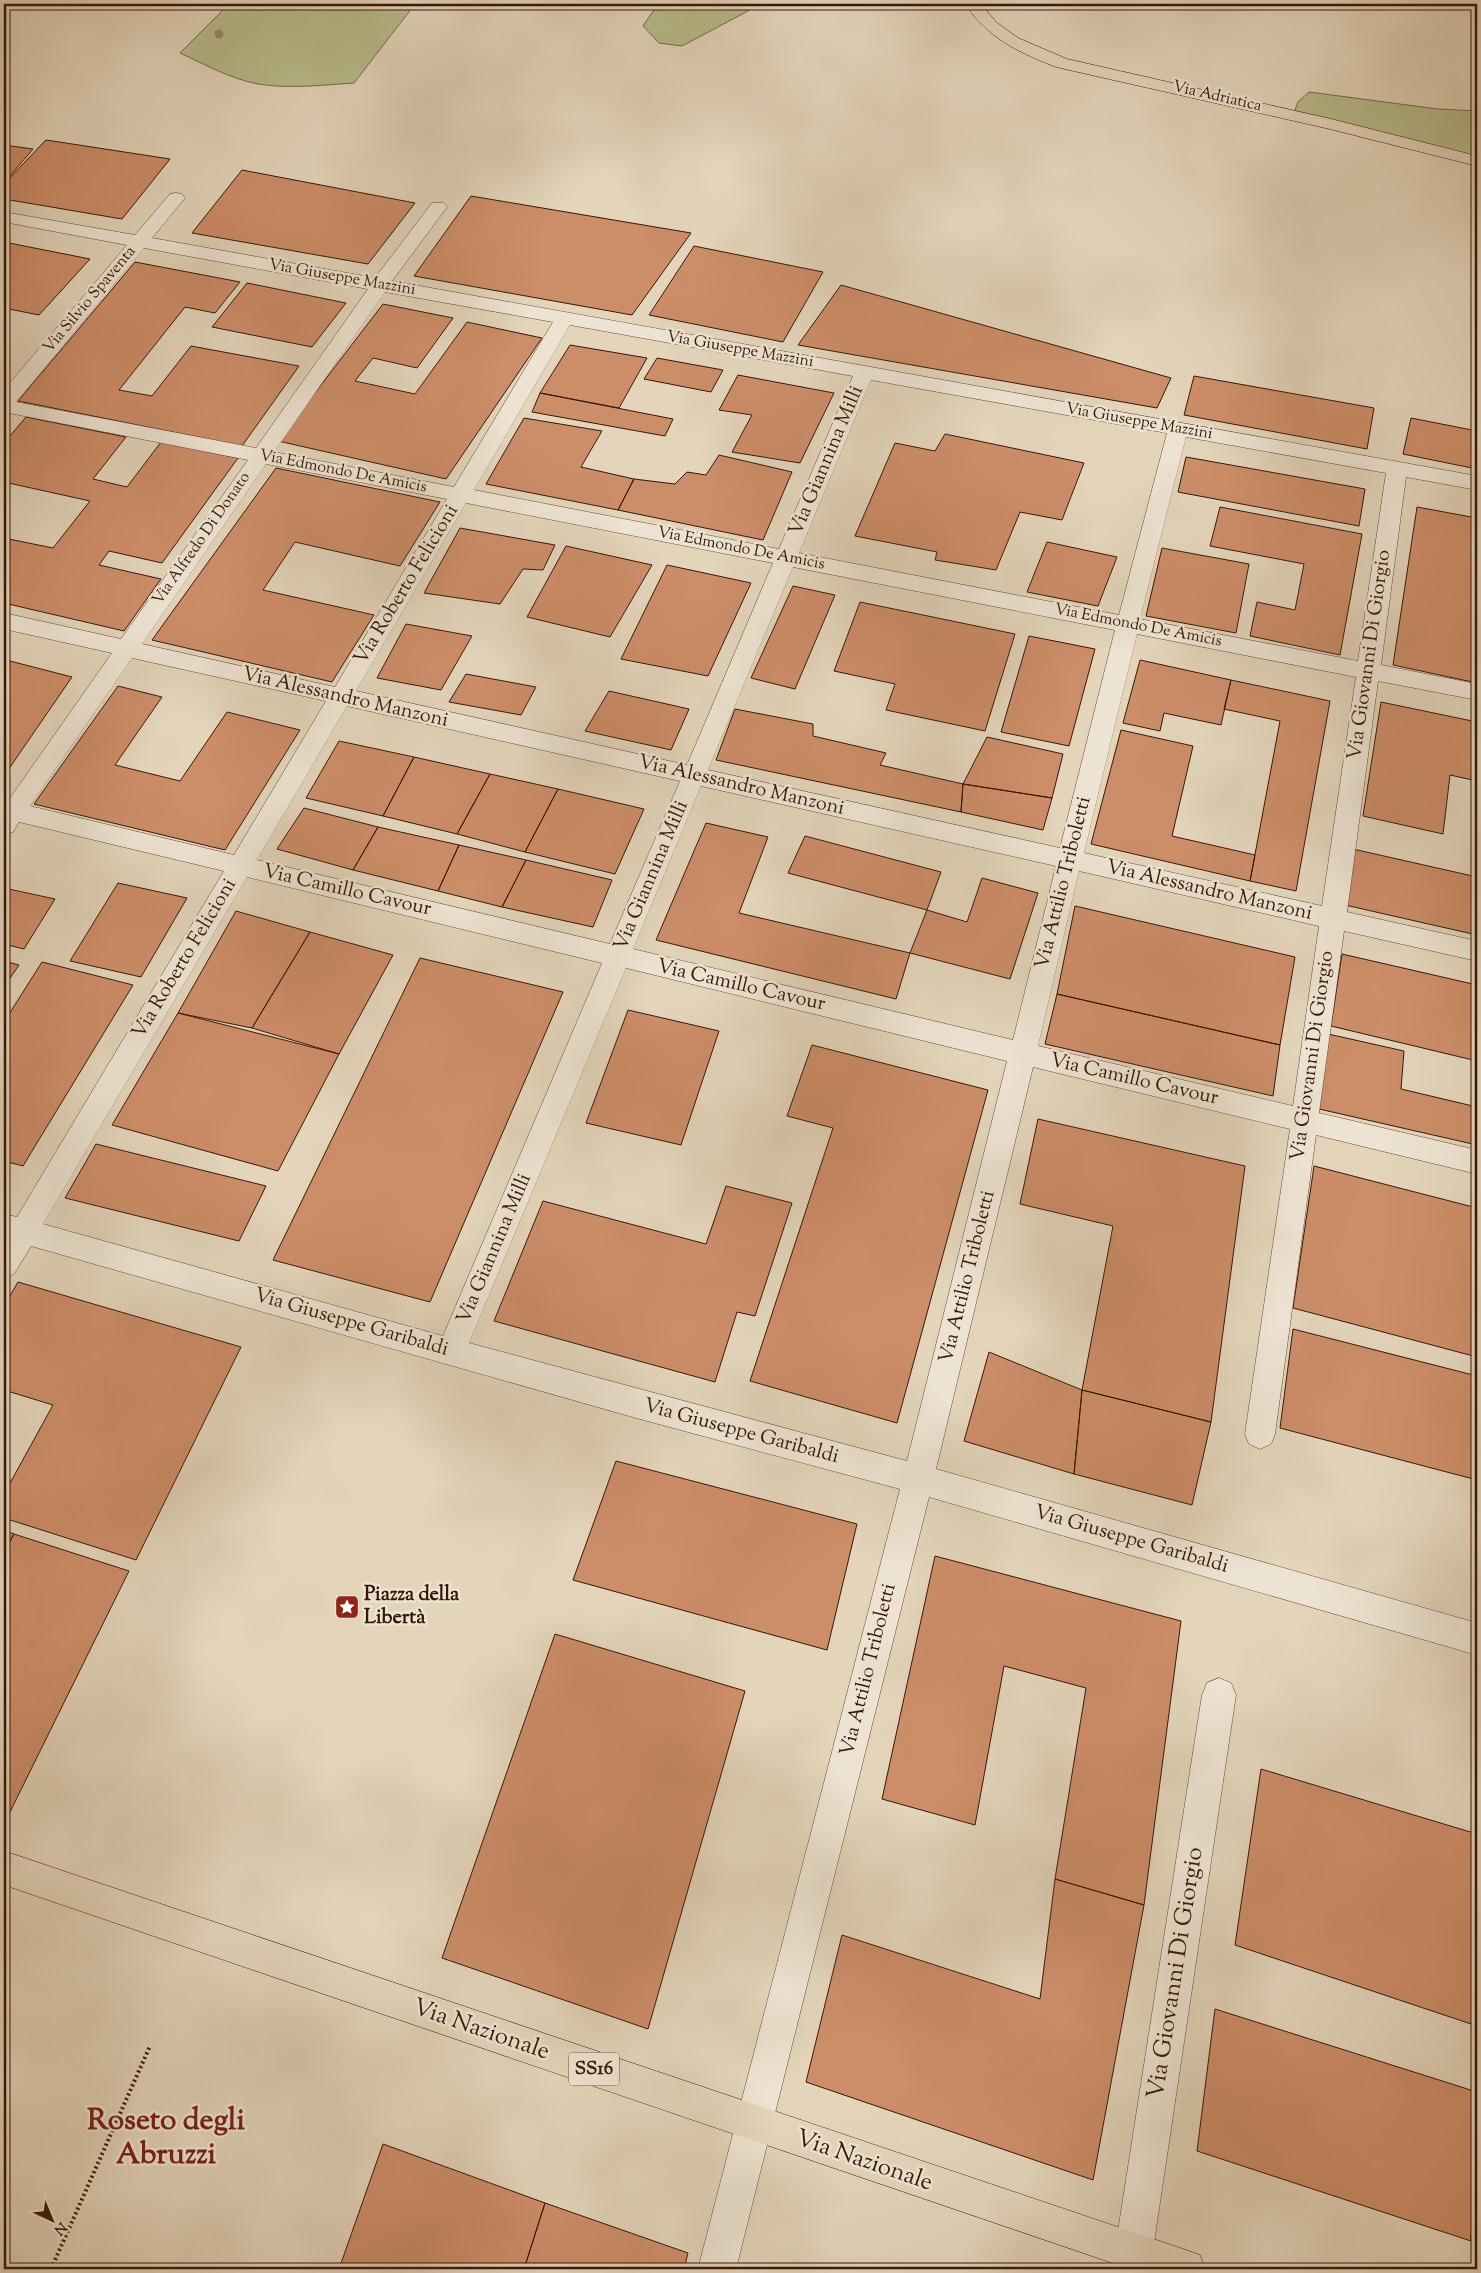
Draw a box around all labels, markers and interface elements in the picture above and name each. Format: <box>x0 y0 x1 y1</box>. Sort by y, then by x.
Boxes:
street label: Via Adriatica <box>1170 76 1264 119</box>
street label: Via Silvio Spaventa <box>38 241 142 359</box>
street label: Via Giuseppe Mazzini <box>267 254 418 302</box>
street label: Via Giuseppe Mazzini <box>665 326 816 374</box>
street label: Via Giannina Milli <box>782 381 872 541</box>
street label: Via Giuseppe Mazzini <box>1064 398 1215 446</box>
street label: Via Edmondo De Amicis <box>257 444 429 500</box>
street label: Via Alfredo Di Donato <box>147 468 257 610</box>
street label: Via Roberto Felicioni <box>348 499 467 671</box>
street label: Via Edmondo De Amicis <box>655 521 827 577</box>
street label: Via Giovanni Di Giorgio <box>1341 548 1399 762</box>
street label: Via Edmondo De Amicis <box>1052 598 1224 654</box>
street label: Via Alessandro Manzoni <box>239 660 451 736</box>
street label: Via Alessandro Manzoni <box>635 748 847 824</box>
street label: Via Attilio Triboletti <box>1029 793 1100 972</box>
street label: Via Giannina Milli <box>607 796 697 956</box>
street label: Via Alessandro Manzoni <box>1103 853 1315 929</box>
street label: Via Camillo Cavour <box>260 858 435 925</box>
street label: Via Roberto Felicioni <box>126 873 245 1045</box>
street label: Via Giovanni Di Giorgio <box>1284 949 1342 1163</box>
street label: Via Camillo Cavour <box>654 953 829 1020</box>
street label: Via Camillo Cavour <box>1047 1047 1222 1114</box>
street label: Via Giannina Milli <box>450 1169 540 1329</box>
street label: Via Attilio Triboletti <box>933 1187 1004 1366</box>
street label: Via Giuseppe Garibaldi <box>250 1281 452 1365</box>
street label: Via Giuseppe Garibaldi <box>640 1392 842 1472</box>
street label: Via Giuseppe Garibaldi <box>1030 1498 1232 1582</box>
street label: Via Attilio Triboletti <box>834 1580 905 1759</box>
place label: Piazza della Libertà <box>364 1581 460 1633</box>
place icon: Piazza della Libertà <box>334 1594 360 1620</box>
street label: Via Giovanni Di Giorgio <box>1139 1845 1213 2101</box>
street label: Via Nazionale <box>408 1991 554 2069</box>
road number: SS16 <box>569 2052 619 2086</box>
district label: Roseto degli Abruzzi <box>87 2100 245 2177</box>
street label: Via Nazionale <box>791 2122 937 2200</box>
north arrow <box>28 2196 78 2246</box>
text: N <box>49 2217 71 2239</box>

